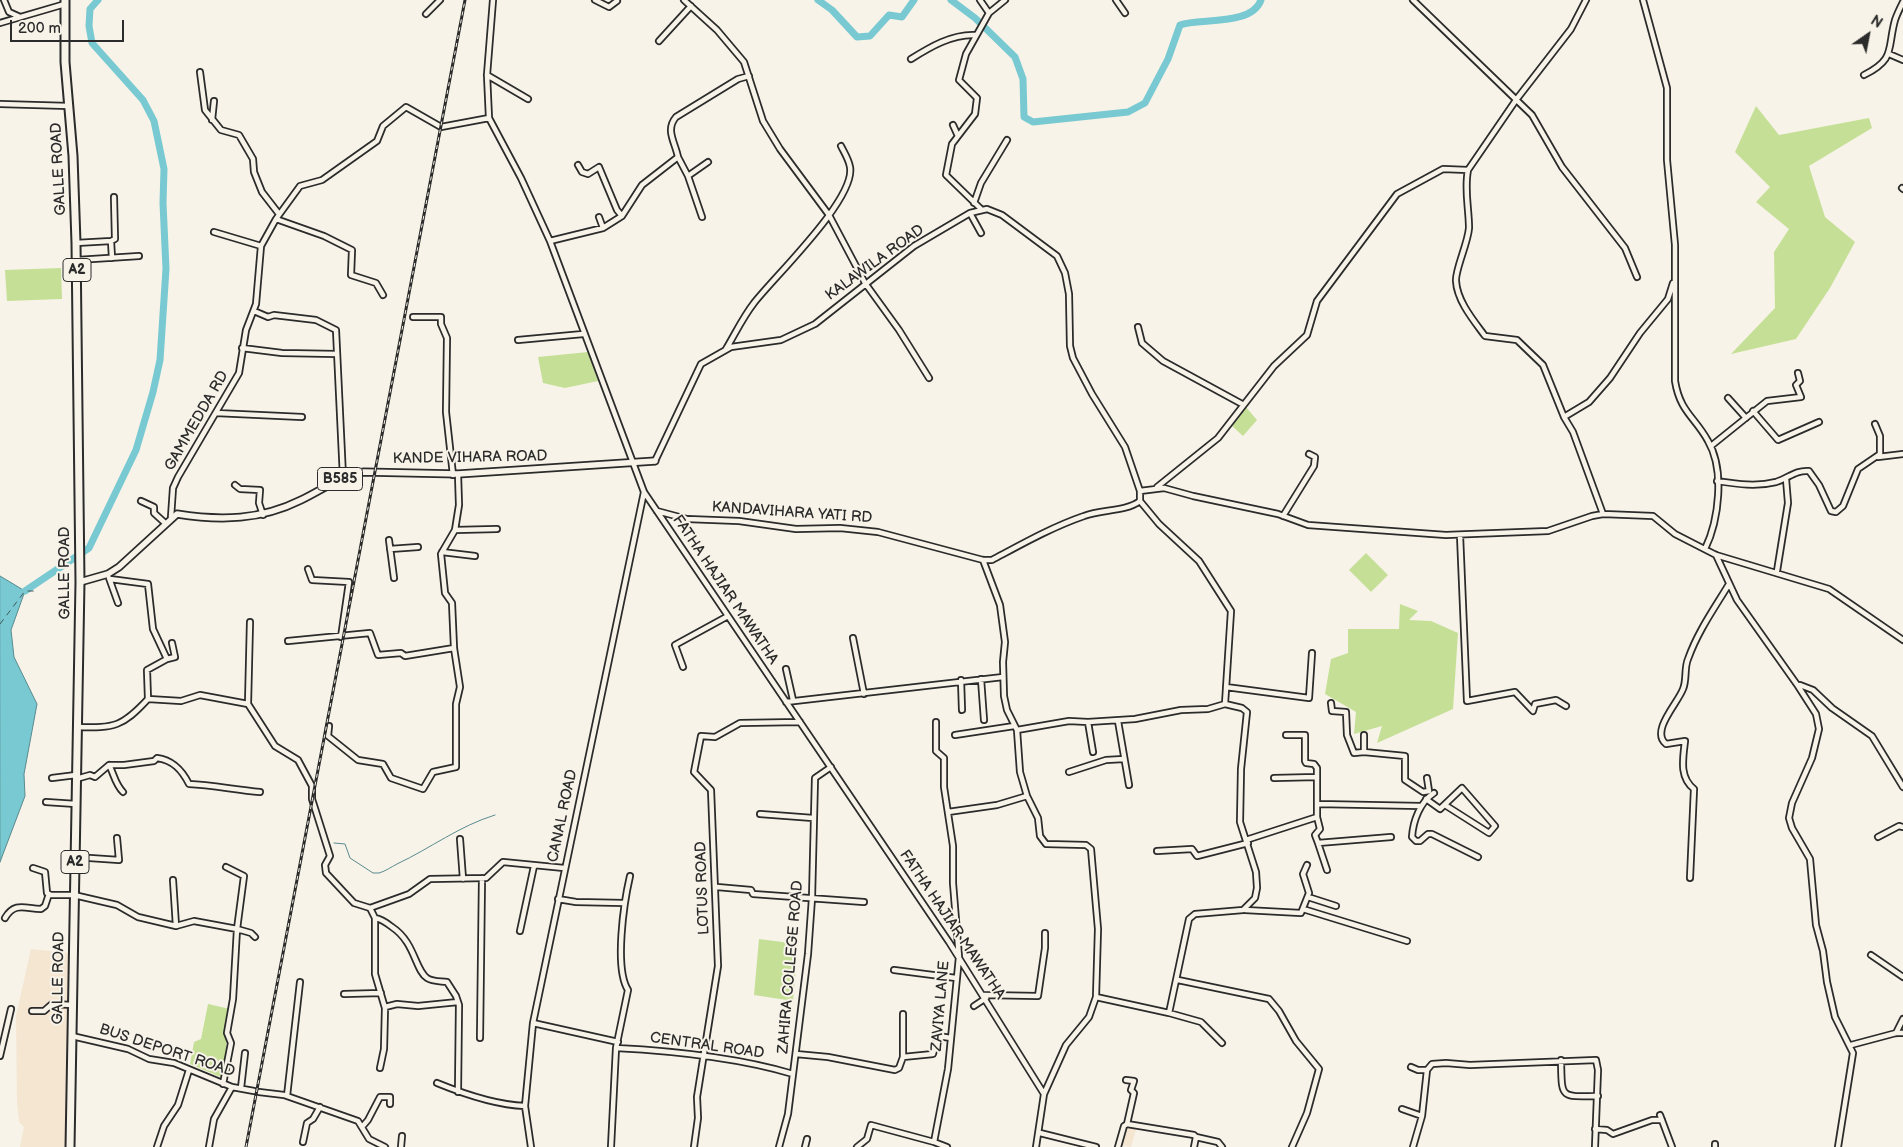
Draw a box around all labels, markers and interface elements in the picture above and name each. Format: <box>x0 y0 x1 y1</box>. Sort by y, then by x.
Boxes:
scale bar <box>12 10 126 42</box>
north arrow <box>1843 10 1893 60</box>
text: N <box>1867 12 1885 32</box>
text: 200 m <box>18 19 61 38</box>
street label: GALLE ROAD <box>48 122 70 216</box>
street label: KALAWILA ROAD <box>822 221 928 305</box>
road number: A2 <box>63 258 91 282</box>
street label: GAMMEDDA RD <box>161 368 233 474</box>
street label: KANDE VIHARA ROAD <box>393 448 547 468</box>
road number: B585 <box>318 468 362 490</box>
street label: KANDAVIHARA YATI RD <box>711 498 873 528</box>
street label: FATHA HAJIAR MAWATHA <box>668 512 782 668</box>
street label: GALLE ROAD <box>56 526 74 620</box>
street label: CANAL ROAD <box>544 768 582 864</box>
street label: LOTUS ROAD <box>692 841 714 935</box>
street label: FATHA HAJIAR MAWATHA <box>895 847 1009 1003</box>
road number: A2 <box>61 850 89 874</box>
street label: ZAHIRA COLLEGE ROAD <box>774 880 808 1054</box>
street label: GALLE ROAD <box>49 931 69 1025</box>
street label: ZAVIYA LANE <box>928 960 954 1052</box>
street label: BUS DEPORT ROAD <box>97 1021 237 1081</box>
street label: CENTRAL ROAD <box>649 1029 765 1063</box>

